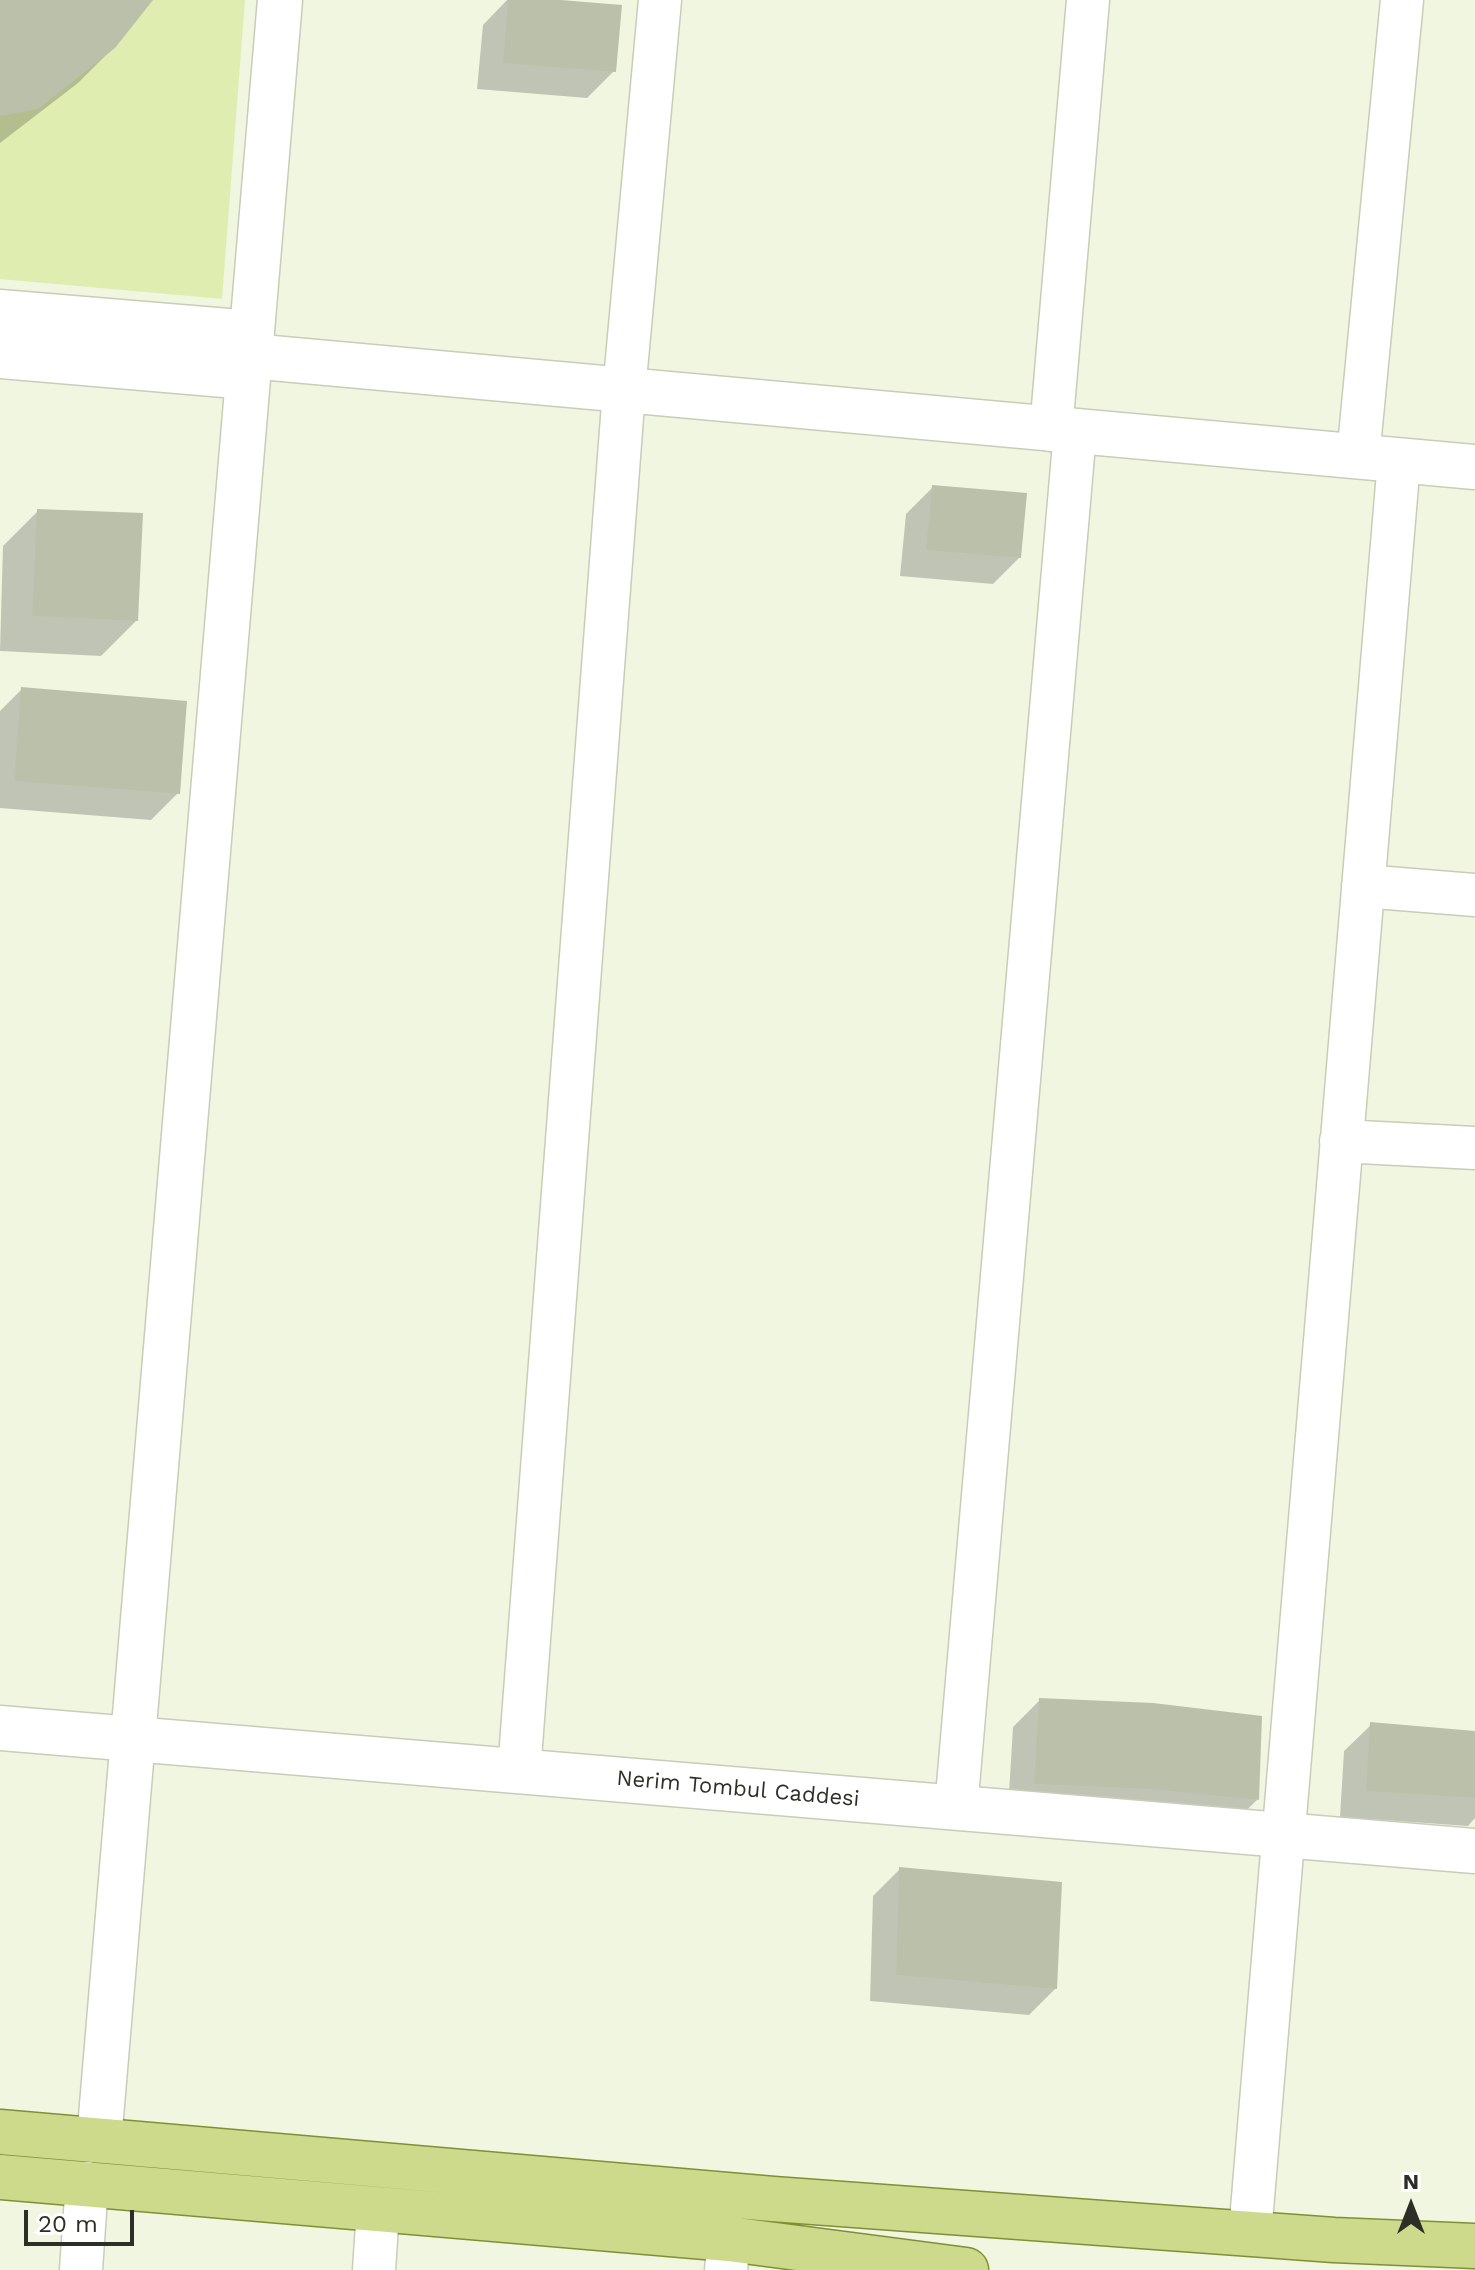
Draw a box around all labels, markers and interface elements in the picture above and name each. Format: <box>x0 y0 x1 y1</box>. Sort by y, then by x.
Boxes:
street label: Nerim Tombul Caddesi <box>615 1765 861 1813</box>
north arrow <box>1371 2166 1451 2246</box>
text: N <box>1403 2169 1419 2194</box>
scale bar <box>28 2194 138 2244</box>
text: 20 m <box>38 2210 98 2238</box>

